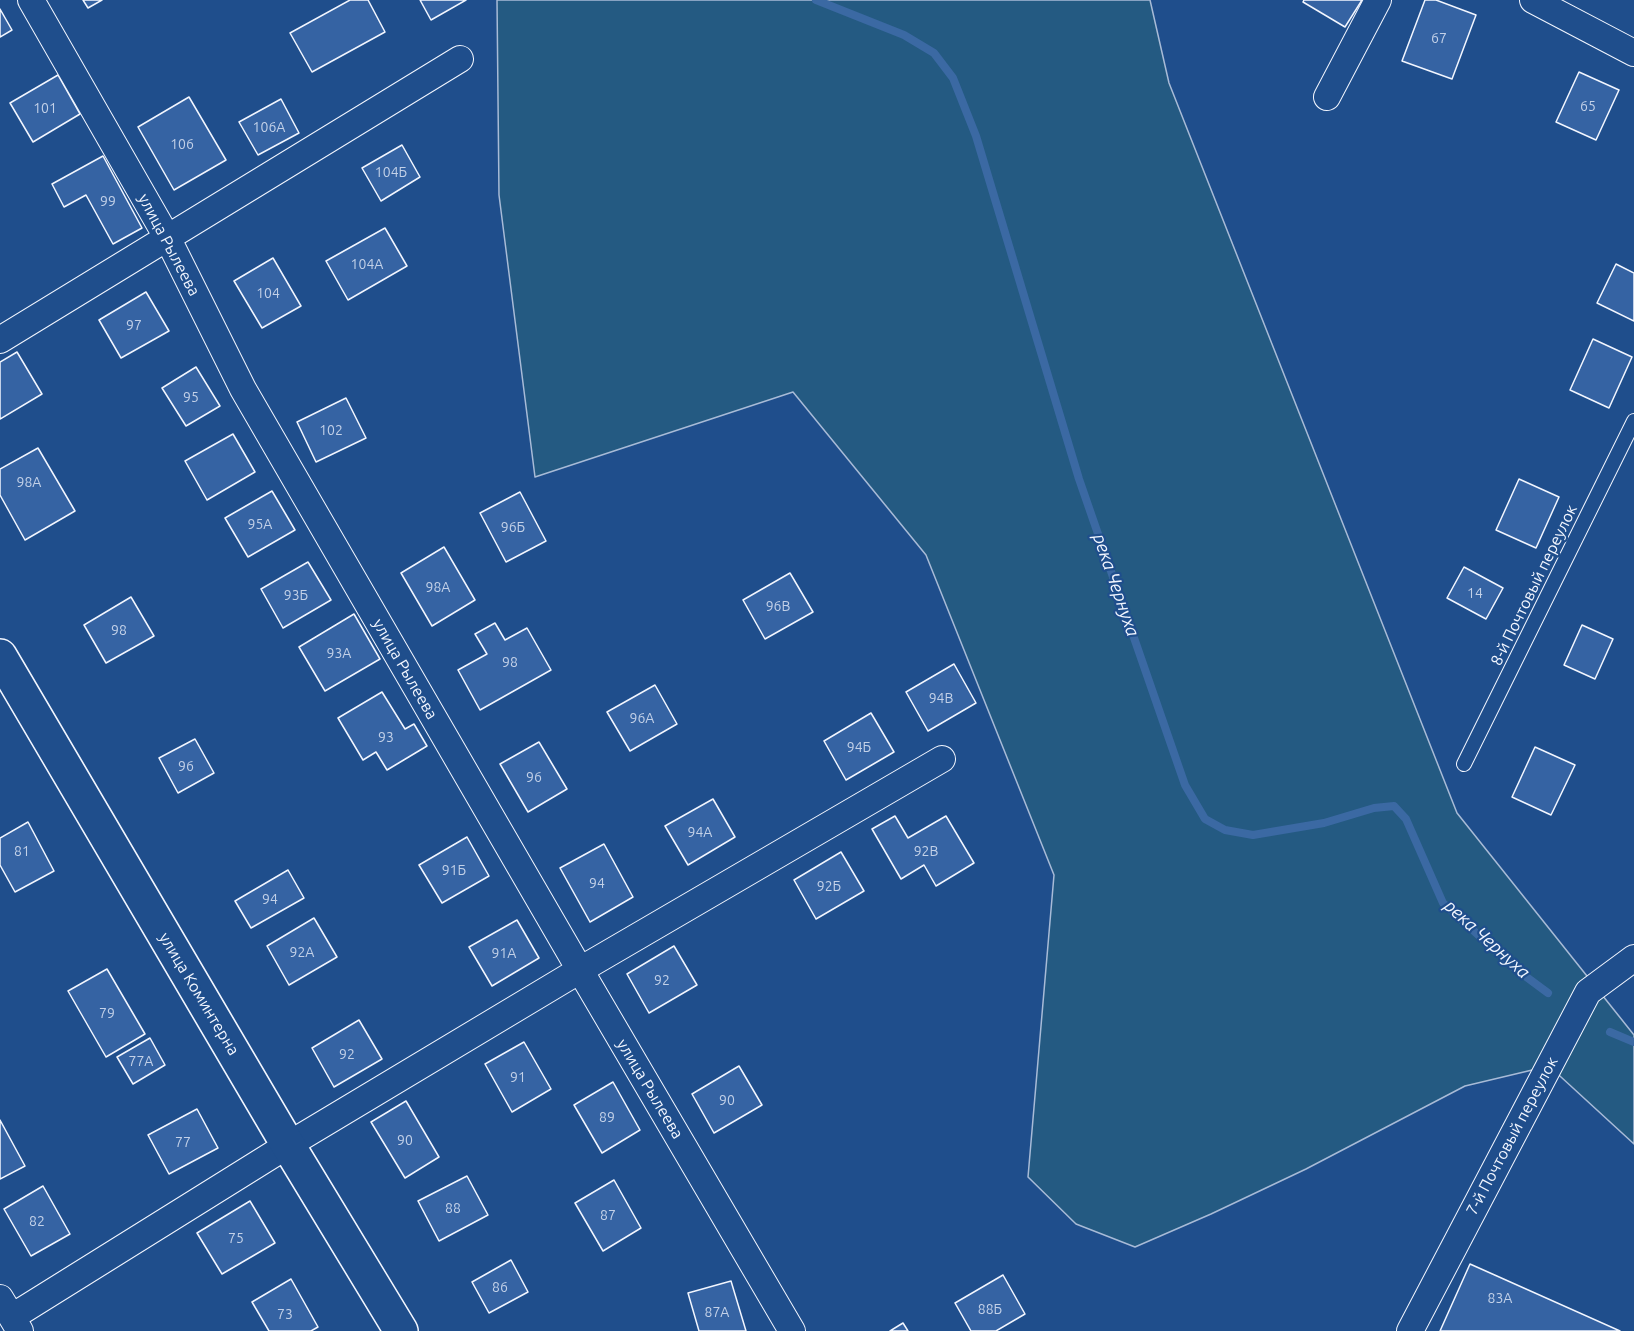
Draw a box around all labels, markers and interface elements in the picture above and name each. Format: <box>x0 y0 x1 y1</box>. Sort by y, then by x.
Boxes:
house number: 67 <box>1431 30 1447 46</box>
house number: 65 <box>1580 98 1596 114</box>
house number: 101 <box>33 100 57 116</box>
house number: 106А <box>253 119 285 135</box>
house number: 106 <box>170 136 194 152</box>
house number: 104Б <box>375 164 407 180</box>
street label: улица Рылеева <box>134 191 204 299</box>
house number: 99 <box>100 193 116 209</box>
house number: 104А <box>351 256 383 272</box>
house number: 104 <box>256 285 280 301</box>
house number: 97 <box>126 317 142 333</box>
house number: 95 <box>183 389 199 405</box>
house number: 102 <box>319 422 343 438</box>
house number: 98А <box>17 474 41 490</box>
street label: 8-й Почтовый переулок <box>1487 501 1581 669</box>
house number: 95А <box>248 516 272 532</box>
house number: 96Б <box>501 519 525 535</box>
water label: река Чернуха <box>1088 531 1144 639</box>
house number: 98А <box>426 579 450 595</box>
house number: 14 <box>1467 585 1483 601</box>
house number: 93Б <box>284 587 308 603</box>
house number: 96В <box>766 598 790 614</box>
street label: улица Рылеева <box>368 615 442 723</box>
house number: 98 <box>111 622 127 638</box>
house number: 93А <box>327 645 351 661</box>
house number: 98 <box>502 654 518 670</box>
house number: 94В <box>929 690 953 706</box>
house number: 96А <box>630 710 654 726</box>
house number: 93 <box>378 729 394 745</box>
house number: 94Б <box>847 739 871 755</box>
house number: 96 <box>178 758 194 774</box>
house number: 96 <box>526 769 542 785</box>
house number: 94А <box>688 824 712 840</box>
house number: 81 <box>14 843 30 859</box>
house number: 92В <box>914 843 938 859</box>
house number: 91Б <box>442 862 466 878</box>
house number: 94 <box>589 875 605 891</box>
house number: 92Б <box>817 878 841 894</box>
house number: 94 <box>262 891 278 907</box>
water label: река Чернуха <box>1440 895 1534 983</box>
street label: улица Коминтерна <box>155 929 243 1059</box>
house number: 92А <box>290 944 314 960</box>
house number: 91А <box>492 945 516 961</box>
house number: 92 <box>654 972 670 988</box>
house number: 79 <box>99 1005 115 1021</box>
street label: улица Рылеева <box>613 1036 687 1142</box>
house number: 92 <box>339 1046 355 1062</box>
house number: 77А <box>129 1053 153 1069</box>
street label: 7-й Почтовый переулок <box>1462 1054 1562 1218</box>
house number: 91 <box>510 1069 526 1085</box>
house number: 90 <box>719 1092 735 1108</box>
house number: 89 <box>599 1109 615 1125</box>
house number: 90 <box>397 1132 413 1148</box>
house number: 77 <box>175 1134 191 1150</box>
house number: 88 <box>445 1200 461 1216</box>
house number: 87 <box>600 1207 616 1223</box>
house number: 82 <box>29 1213 45 1229</box>
house number: 75 <box>228 1230 244 1246</box>
house number: 86 <box>492 1279 508 1295</box>
house number: 83А <box>1488 1290 1512 1306</box>
house number: 88Б <box>978 1301 1002 1317</box>
house number: 87А <box>705 1304 729 1320</box>
house number: 73 <box>277 1306 293 1322</box>

